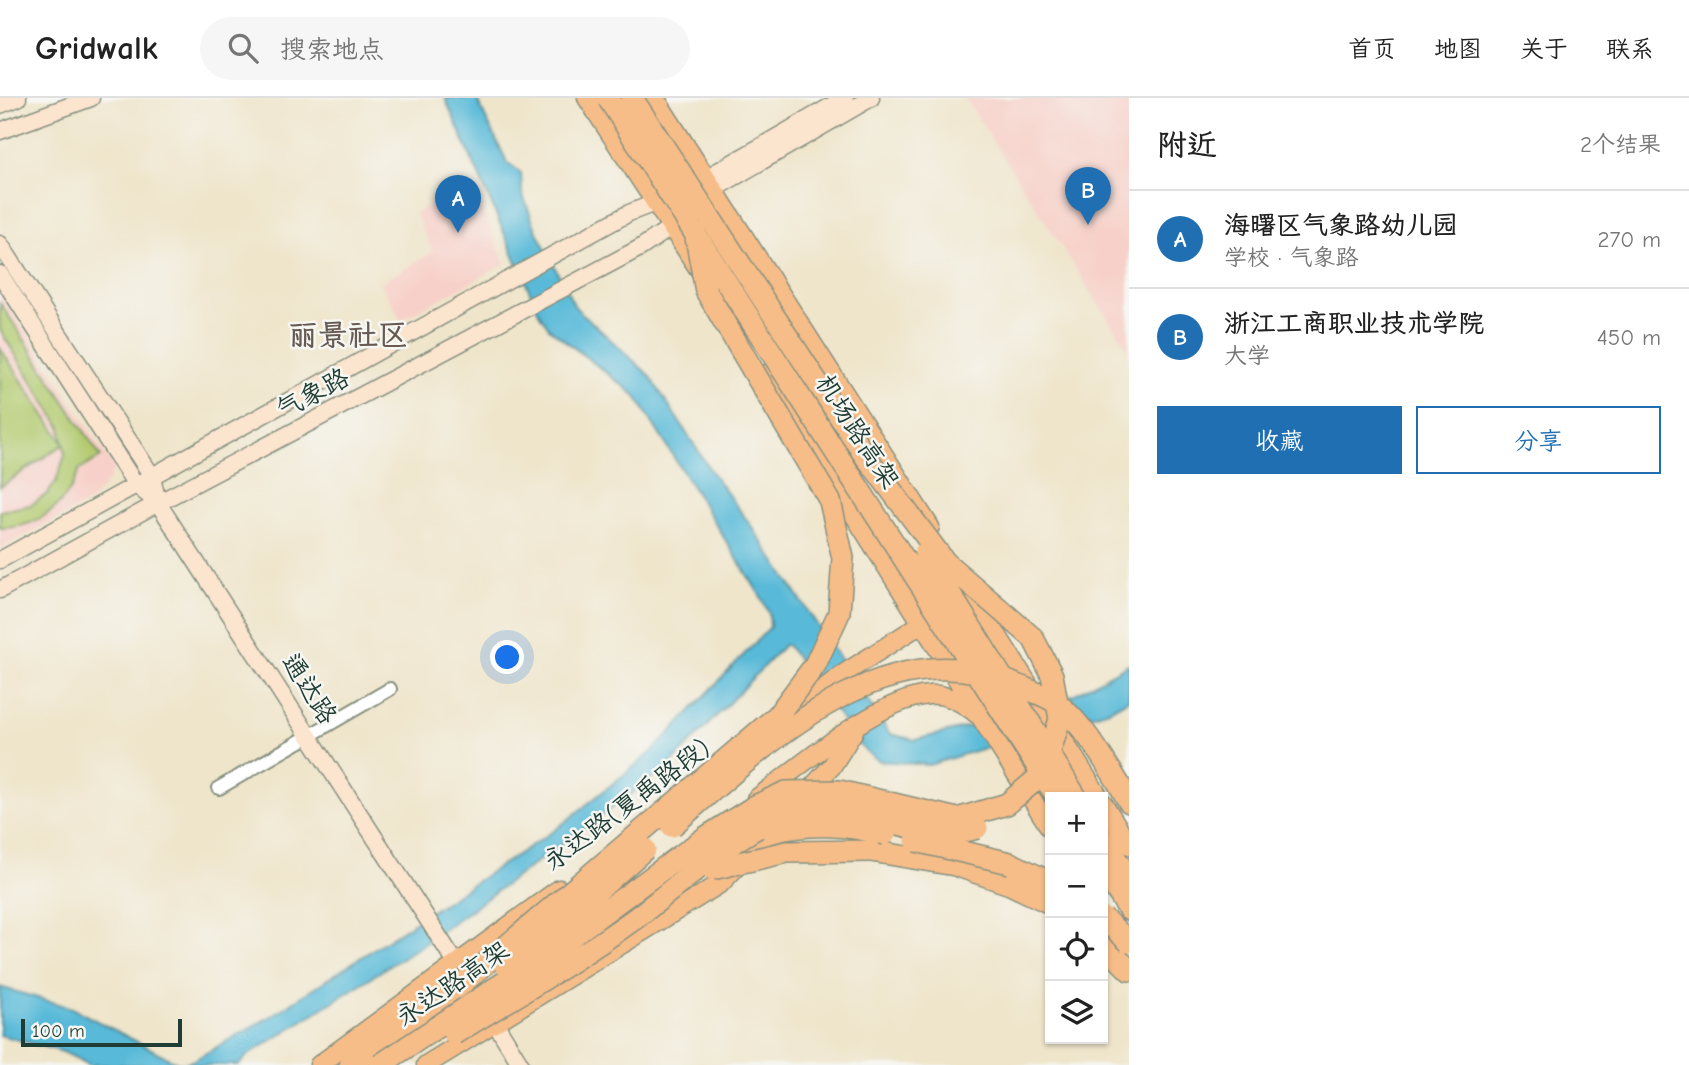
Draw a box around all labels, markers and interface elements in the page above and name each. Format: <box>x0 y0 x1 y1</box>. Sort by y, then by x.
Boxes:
search box <box>200 17 690 80</box>
text: Gridwalk <box>35 29 158 67</box>
icon: search <box>224 29 262 67</box>
text: 搜索地点 <box>280 35 384 65</box>
text: 首页 <box>1348 35 1396 63</box>
text: 地图 <box>1434 35 1482 63</box>
text: 关于 <box>1520 35 1568 63</box>
text: 联系 <box>1606 35 1654 63</box>
text: 附近 <box>1157 128 1217 163</box>
text: 2个结果 <box>1580 131 1661 158</box>
pin: B <box>1065 167 1111 225</box>
pin: A <box>435 175 481 233</box>
text: 海曙区气象路幼儿园 <box>1224 211 1458 241</box>
text: A <box>1174 226 1186 253</box>
text: 270 m <box>1597 226 1661 253</box>
text: 学校 · 气象路 <box>1224 244 1358 271</box>
text: 浙江工商职业技术学院 <box>1224 309 1484 339</box>
district label: 丽景社区 <box>288 318 408 353</box>
text: B <box>1173 324 1187 351</box>
text: 450 m <box>1597 324 1661 351</box>
text: 大学 <box>1224 342 1270 369</box>
street label: 气象路 <box>272 362 354 426</box>
street label: 机场路高架 <box>809 369 905 495</box>
button: 收藏 <box>1157 406 1402 474</box>
button: 分享 <box>1416 406 1661 474</box>
your location <box>490 640 524 674</box>
street label: 通达路 <box>275 648 343 730</box>
street label: 永达路(夏禹路段) <box>538 733 716 877</box>
map controls <box>1045 792 1108 1044</box>
button: + <box>1045 792 1108 855</box>
button: − <box>1045 855 1108 918</box>
button: locate <box>1045 918 1108 981</box>
street label: 永达路高架 <box>391 935 515 1033</box>
button: layers <box>1045 981 1108 1044</box>
scale bar <box>21 1016 182 1048</box>
text: 100 m <box>32 1020 85 1042</box>

